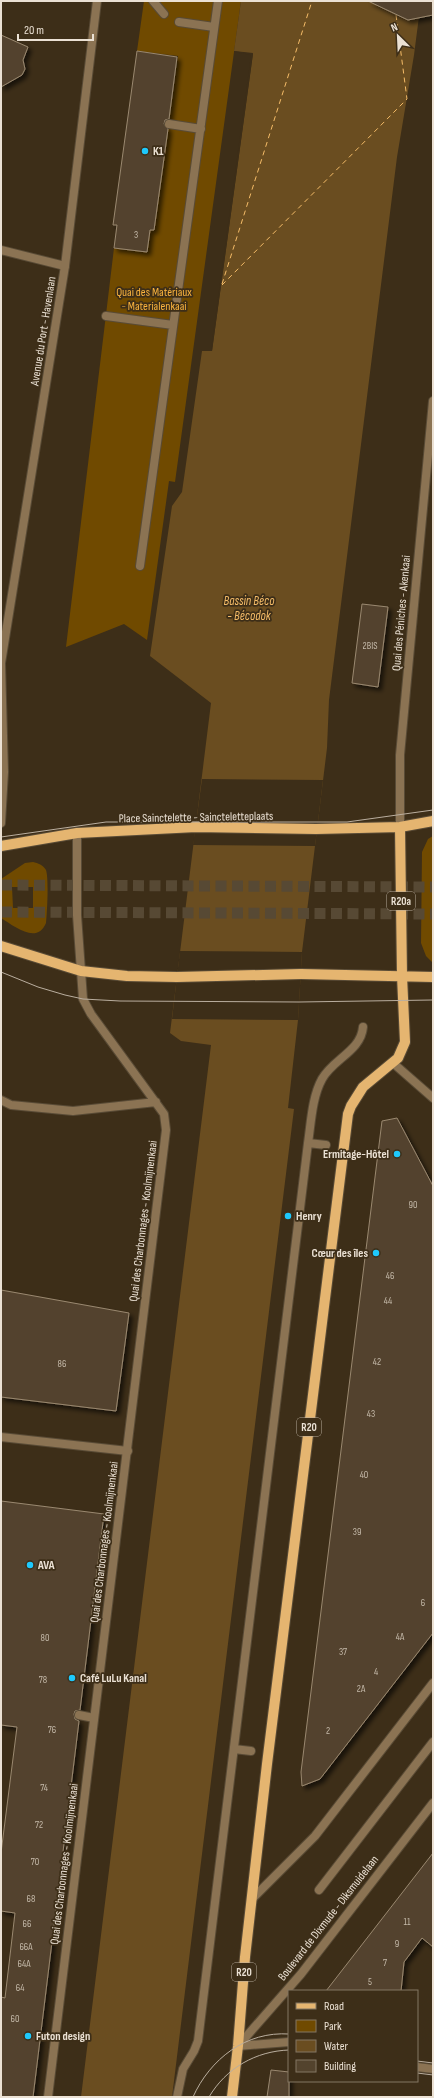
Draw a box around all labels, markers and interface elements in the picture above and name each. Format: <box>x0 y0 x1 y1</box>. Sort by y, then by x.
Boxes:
scale bar <box>18 16 93 42</box>
north arrow <box>378 16 418 56</box>
text: N <box>389 20 400 34</box>
text: 20 m <box>24 23 44 38</box>
place label: K1 <box>153 144 164 159</box>
marker: K1 <box>140 146 150 156</box>
house number: 3 <box>134 229 138 241</box>
street label: Avenue du Port - Havenlaan <box>27 275 60 388</box>
park label: Quai des Matériaux - Materialenkaai <box>116 285 192 314</box>
street label: Quai des Péniches - Akenkaai <box>389 555 414 671</box>
water label: Bassin Béco - Bécodok <box>224 593 275 624</box>
house number: 2BIS <box>363 640 377 652</box>
street label: Place Sainctelette - Saincteletteplaats <box>119 809 273 826</box>
road number: R20a <box>387 892 415 910</box>
street label: Quai des Charbonnages - Koolmijnenkaai <box>126 1140 161 1303</box>
place label: Ermitage-Hôtel <box>323 1147 389 1162</box>
marker: Ermitage-Hôtel <box>392 1149 402 1159</box>
house number: 90 <box>409 1199 417 1211</box>
place label: Henry <box>296 1209 322 1224</box>
marker: Henry <box>283 1211 293 1221</box>
place label: Cœur des îles <box>312 1246 368 1261</box>
marker: Cœur des îles <box>371 1248 381 1258</box>
house number: 46 <box>386 1270 394 1282</box>
house number: 44 <box>384 1295 392 1307</box>
house number: 42 <box>373 1356 381 1368</box>
house number: 86 <box>58 1358 66 1370</box>
house number: 43 <box>367 1408 375 1420</box>
road number: R20 <box>297 1418 321 1436</box>
street label: Quai des Charbonnages - Koolmijnenkaai <box>87 1461 122 1624</box>
house number: 40 <box>360 1469 368 1481</box>
house number: 39 <box>353 1526 361 1538</box>
place label: AVA <box>37 1558 55 1573</box>
marker: AVA <box>25 1560 35 1570</box>
house number: 6 <box>421 1597 425 1609</box>
house number: 4A <box>396 1631 405 1643</box>
house number: 80 <box>41 1632 49 1644</box>
house number: 37 <box>339 1646 347 1658</box>
house number: 4 <box>374 1666 378 1678</box>
place label: Café LuLu Kanal <box>80 1671 147 1686</box>
marker: Café LuLu Kanal <box>67 1673 77 1683</box>
house number: 78 <box>39 1674 47 1686</box>
house number: 2A <box>357 1683 366 1695</box>
house number: 76 <box>48 1724 56 1736</box>
house number: 2 <box>326 1725 330 1737</box>
house number: 74 <box>40 1782 48 1794</box>
street label: Quai des Charbonnages - Koolmijnenkaai <box>47 1783 82 1946</box>
house number: 72 <box>35 1819 43 1831</box>
street label: Boulevard de Dixmude - Diksmuidelaan <box>275 1853 382 1984</box>
house number: 70 <box>31 1856 39 1868</box>
house number: 68 <box>27 1893 35 1905</box>
house number: 11 <box>404 1916 411 1928</box>
house number: 66 <box>23 1918 31 1930</box>
house number: 9 <box>395 1938 399 1950</box>
house number: 66A <box>19 1941 33 1953</box>
house number: 7 <box>383 1957 387 1969</box>
house number: 64A <box>17 1958 31 1970</box>
road number: R20 <box>232 1963 256 1981</box>
house number: 5 <box>368 1976 372 1988</box>
house number: 64 <box>16 1982 24 1994</box>
legend <box>288 1990 418 2082</box>
text: Road <box>324 1999 344 2014</box>
house number: 60 <box>11 2013 19 2025</box>
text: Park <box>324 2019 342 2034</box>
place label: Futon design <box>36 2029 90 2044</box>
marker: Futon design <box>23 2031 33 2041</box>
text: Water <box>324 2039 348 2054</box>
text: Building <box>324 2059 356 2074</box>

